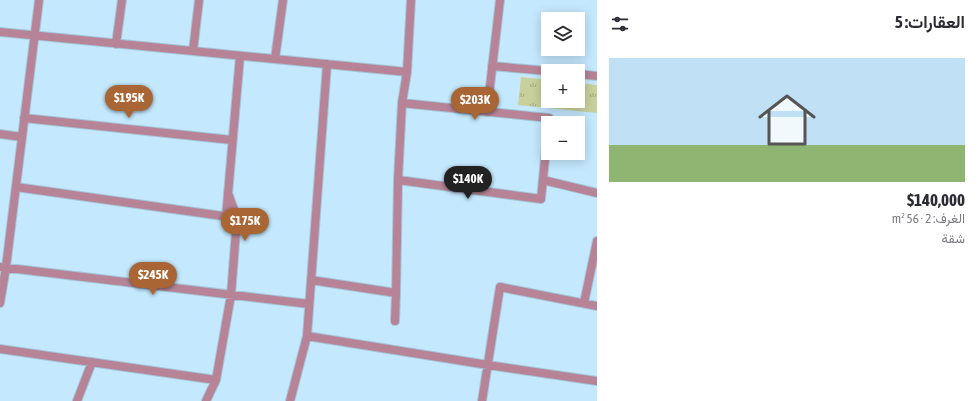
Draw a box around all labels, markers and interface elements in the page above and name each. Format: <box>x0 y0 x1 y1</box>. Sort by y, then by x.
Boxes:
map controls <box>541 12 585 160</box>
button: layers <box>541 12 585 56</box>
text: العقارات: 5 <box>895 12 965 32</box>
icon: filters <box>609 13 631 35</box>
button: + <box>541 64 585 108</box>
icon: home <box>751 84 823 156</box>
pin: $195K <box>101 85 157 119</box>
pin: $203K <box>447 87 503 121</box>
text: $195K <box>114 90 144 105</box>
text: $203K <box>460 92 490 107</box>
button: − <box>541 116 585 160</box>
pin: $140K <box>440 166 496 200</box>
text: $140K <box>453 171 483 186</box>
text: $140,000 <box>907 190 965 210</box>
pin: $175K <box>217 208 273 242</box>
text: الغرف: 2 · 56 m² <box>892 211 965 226</box>
text: $175K <box>230 213 260 228</box>
text: شقة <box>942 231 965 246</box>
pin: $245K <box>125 262 181 296</box>
text: $245K <box>138 267 168 282</box>

